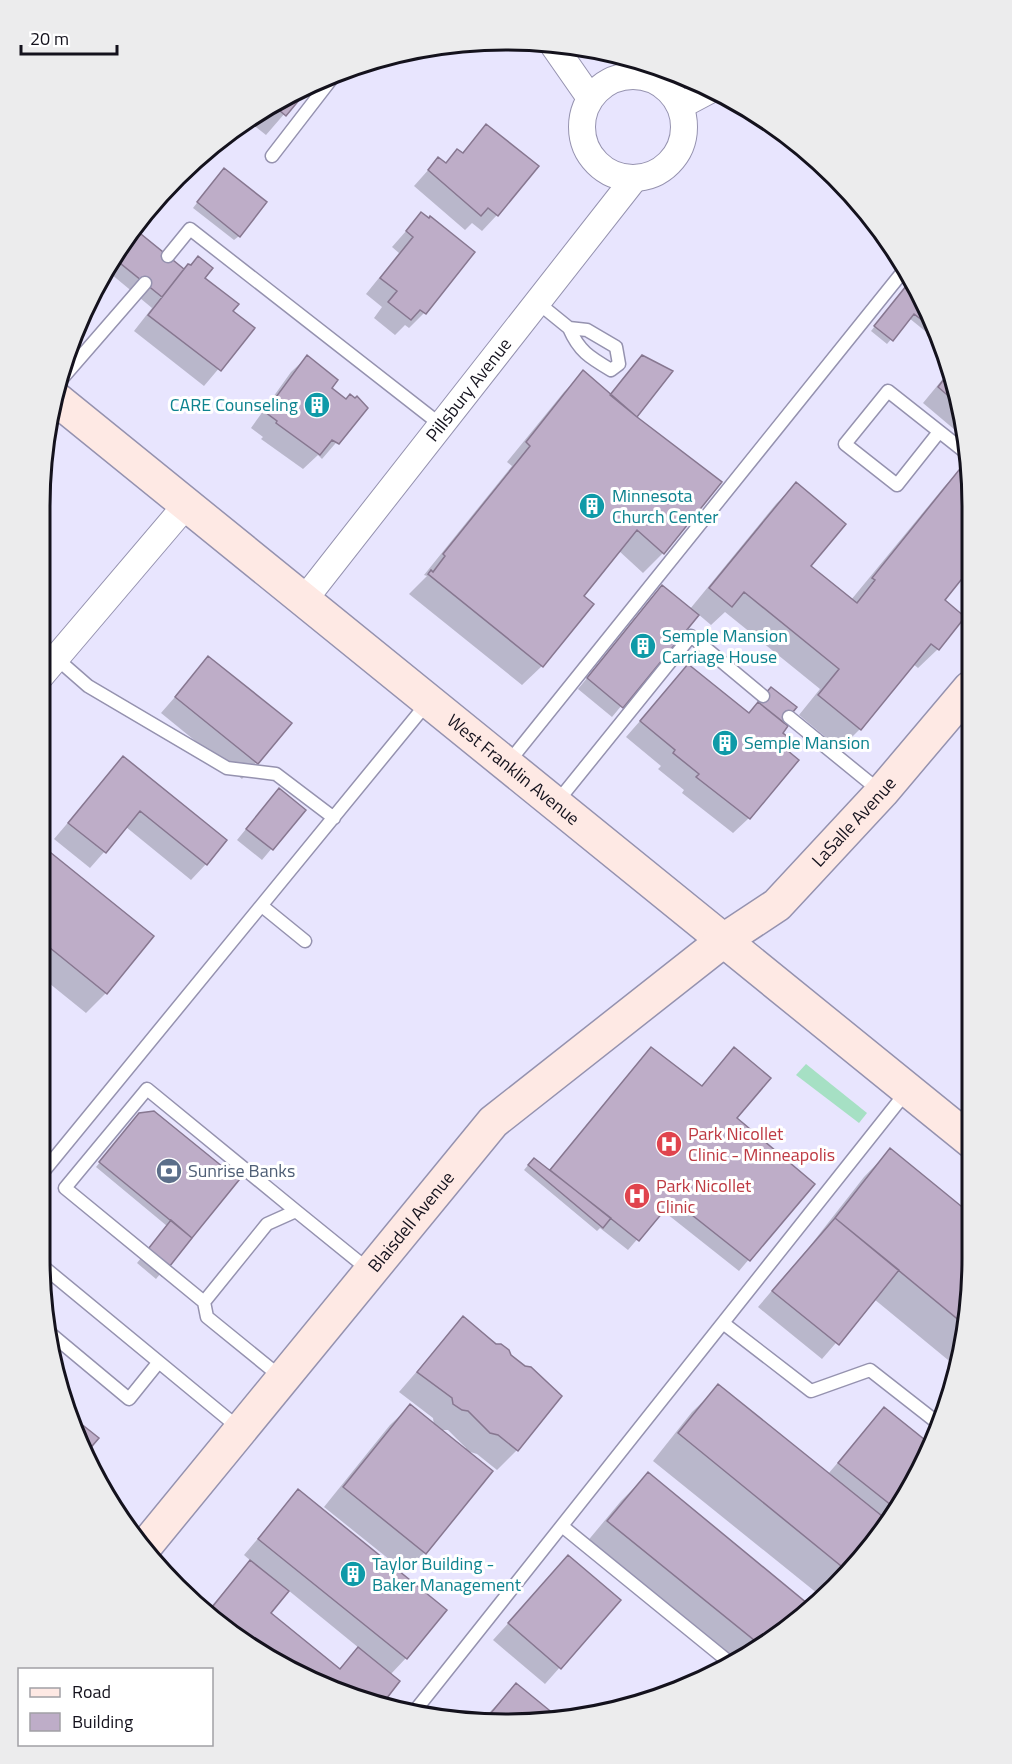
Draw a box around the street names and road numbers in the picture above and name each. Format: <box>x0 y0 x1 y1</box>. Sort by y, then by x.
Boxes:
street label: Pillsbury Avenue <box>419 332 518 447</box>
street label: West Franklin Avenue <box>441 707 586 831</box>
street label: LaSalle Avenue <box>805 771 902 873</box>
street label: Blaisdell Avenue <box>361 1165 460 1278</box>

